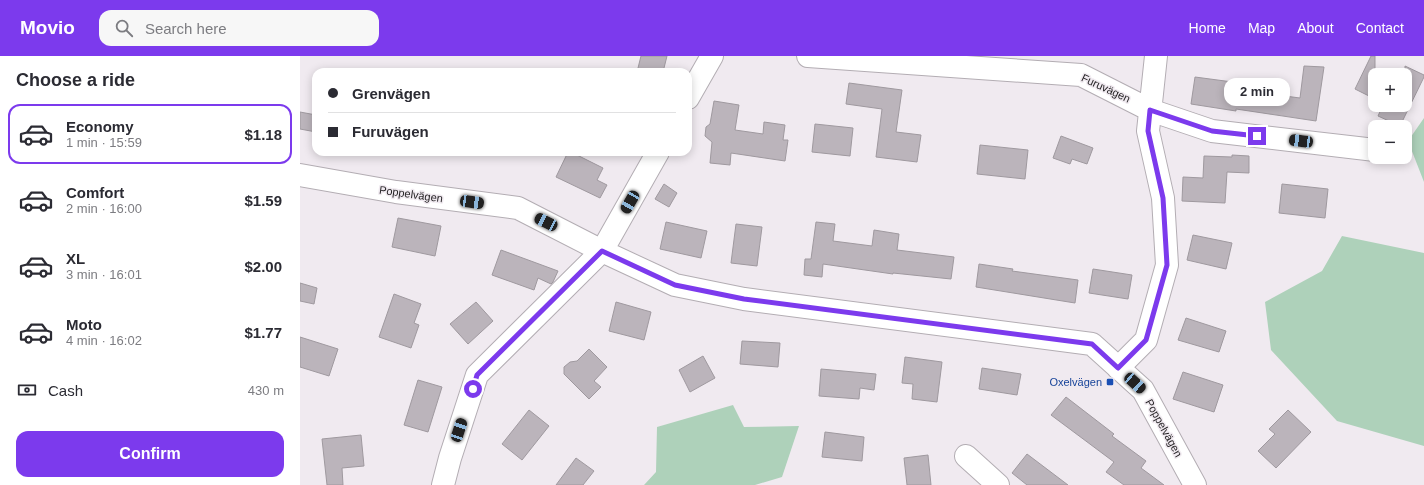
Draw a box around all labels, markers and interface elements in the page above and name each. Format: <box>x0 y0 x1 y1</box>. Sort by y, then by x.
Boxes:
search box <box>99 10 379 46</box>
text: Movio <box>20 17 75 38</box>
icon: search <box>113 17 135 39</box>
text: Search here <box>145 20 227 37</box>
text: Home <box>1189 20 1226 36</box>
text: Map <box>1248 20 1275 36</box>
text: About <box>1297 20 1334 36</box>
text: Contact <box>1356 20 1404 36</box>
map controls <box>1368 68 1412 164</box>
button: + <box>1368 68 1412 112</box>
text: Choose a ride <box>16 70 135 90</box>
street label: Furuvägen <box>1080 71 1132 105</box>
callout: 2 min <box>1224 78 1290 106</box>
text: 2 min <box>1240 84 1274 99</box>
text: Grenvägen <box>352 85 430 102</box>
icon: car <box>18 116 54 152</box>
text: Economy <box>66 118 134 135</box>
button: − <box>1368 120 1412 164</box>
text: Furuvägen <box>352 123 429 140</box>
text: $1.18 <box>244 126 282 143</box>
route end <box>1248 127 1266 145</box>
car <box>1288 134 1314 148</box>
text: 1 min · 15:59 <box>66 135 142 150</box>
icon: car <box>18 182 54 218</box>
text: Comfort <box>66 184 124 201</box>
street label: Poppelvägen <box>378 184 444 204</box>
car <box>619 189 641 215</box>
text: $1.59 <box>244 192 282 209</box>
car <box>459 194 485 210</box>
text: 2 min · 16:00 <box>66 201 142 216</box>
car <box>533 211 559 233</box>
icon: car <box>18 248 54 284</box>
text: XL <box>66 250 85 267</box>
text: $2.00 <box>244 258 282 275</box>
text: 3 min · 16:01 <box>66 267 142 282</box>
icon: car <box>18 314 54 350</box>
text: Moto <box>66 316 102 333</box>
text: $1.77 <box>244 324 282 341</box>
text: 4 min · 16:02 <box>66 333 142 348</box>
car <box>1122 371 1148 395</box>
place label: Oxelvägen <box>1049 376 1102 388</box>
marker: Oxelvägen <box>1105 377 1115 387</box>
icon: cash <box>16 379 38 401</box>
route start <box>464 380 482 398</box>
text: Cash <box>48 382 83 399</box>
text: 430 m <box>248 383 284 398</box>
street label: Poppelvägen <box>1143 397 1185 459</box>
car <box>450 417 468 443</box>
button: Confirm <box>16 431 284 477</box>

